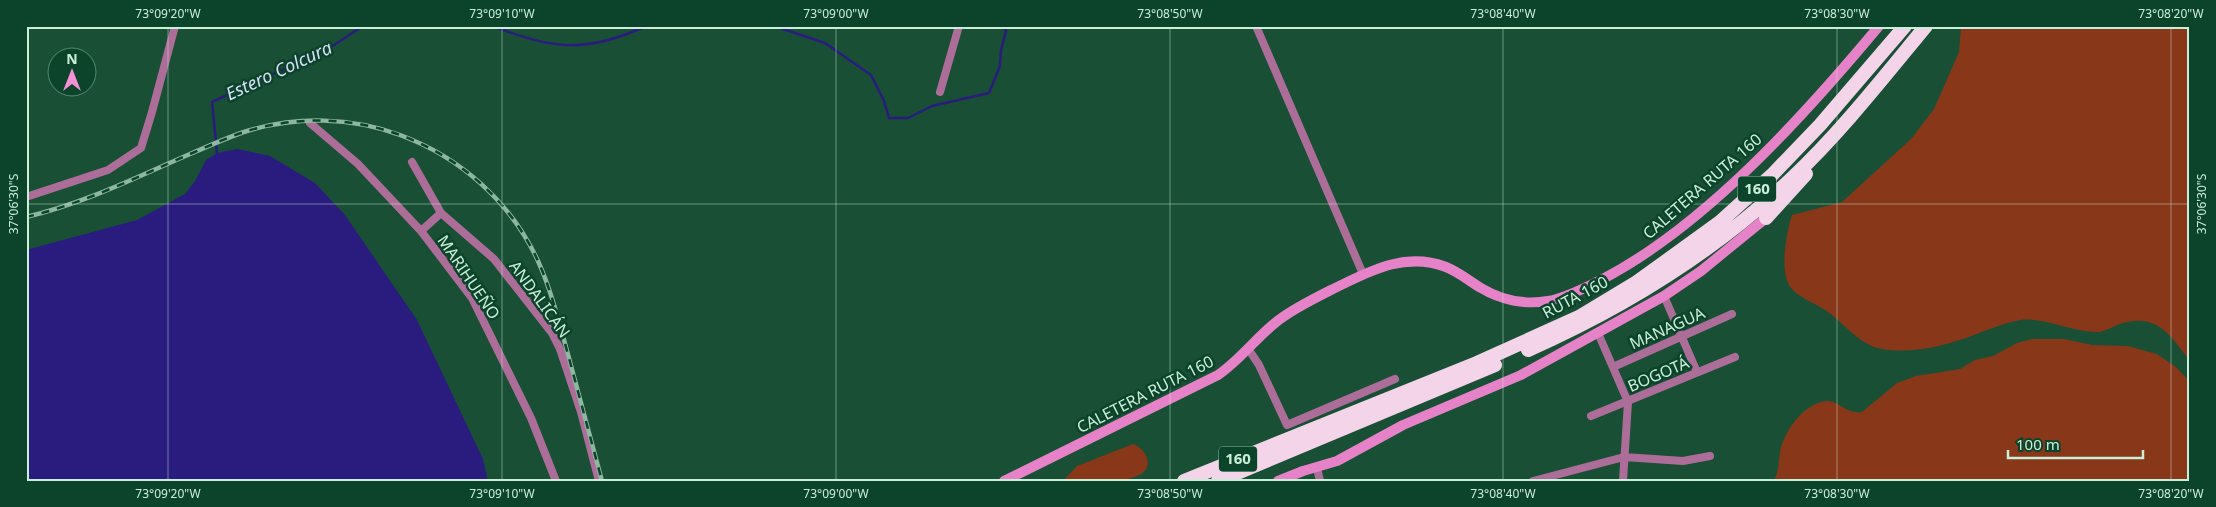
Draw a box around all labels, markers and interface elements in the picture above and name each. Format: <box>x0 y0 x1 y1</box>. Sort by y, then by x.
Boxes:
text: 73°09'20"W <box>135 5 201 22</box>
text: 73°09'10"W <box>469 5 535 22</box>
text: 73°09'00"W <box>803 5 869 22</box>
text: 73°08'50"W <box>1137 5 1203 22</box>
text: 73°08'40"W <box>1470 5 1536 22</box>
text: 73°08'30"W <box>1804 5 1870 22</box>
text: 73°08'20"W <box>2138 5 2204 22</box>
water label: Estero Colcura <box>222 35 336 105</box>
north arrow <box>48 48 98 98</box>
text: N <box>66 49 78 68</box>
street label: CALETERA RUTA 160 <box>1639 129 1765 243</box>
text: 37°06'30"S <box>5 173 22 234</box>
text: 37°06'30"S <box>2193 173 2210 234</box>
road number: 160 <box>1738 176 1776 202</box>
street label: MARIHUEÑO <box>433 231 505 323</box>
street label: ANDALICÁN <box>505 256 575 342</box>
street label: RUTA 160 <box>1538 271 1612 323</box>
street label: MANAGUA <box>1626 301 1709 354</box>
street label: CALETERA RUTA 160 <box>1073 350 1217 438</box>
street label: BOGOTÁ <box>1624 351 1693 397</box>
scale bar <box>2008 427 2144 459</box>
text: 100 m <box>2016 434 2060 454</box>
road number: 160 <box>1219 446 1257 472</box>
text: 73°09'20"W <box>135 485 201 502</box>
text: 73°09'10"W <box>469 485 535 502</box>
text: 73°09'00"W <box>803 485 869 502</box>
text: 73°08'50"W <box>1137 485 1203 502</box>
text: 73°08'40"W <box>1470 485 1536 502</box>
text: 73°08'30"W <box>1804 485 1870 502</box>
text: 73°08'20"W <box>2138 485 2204 502</box>

